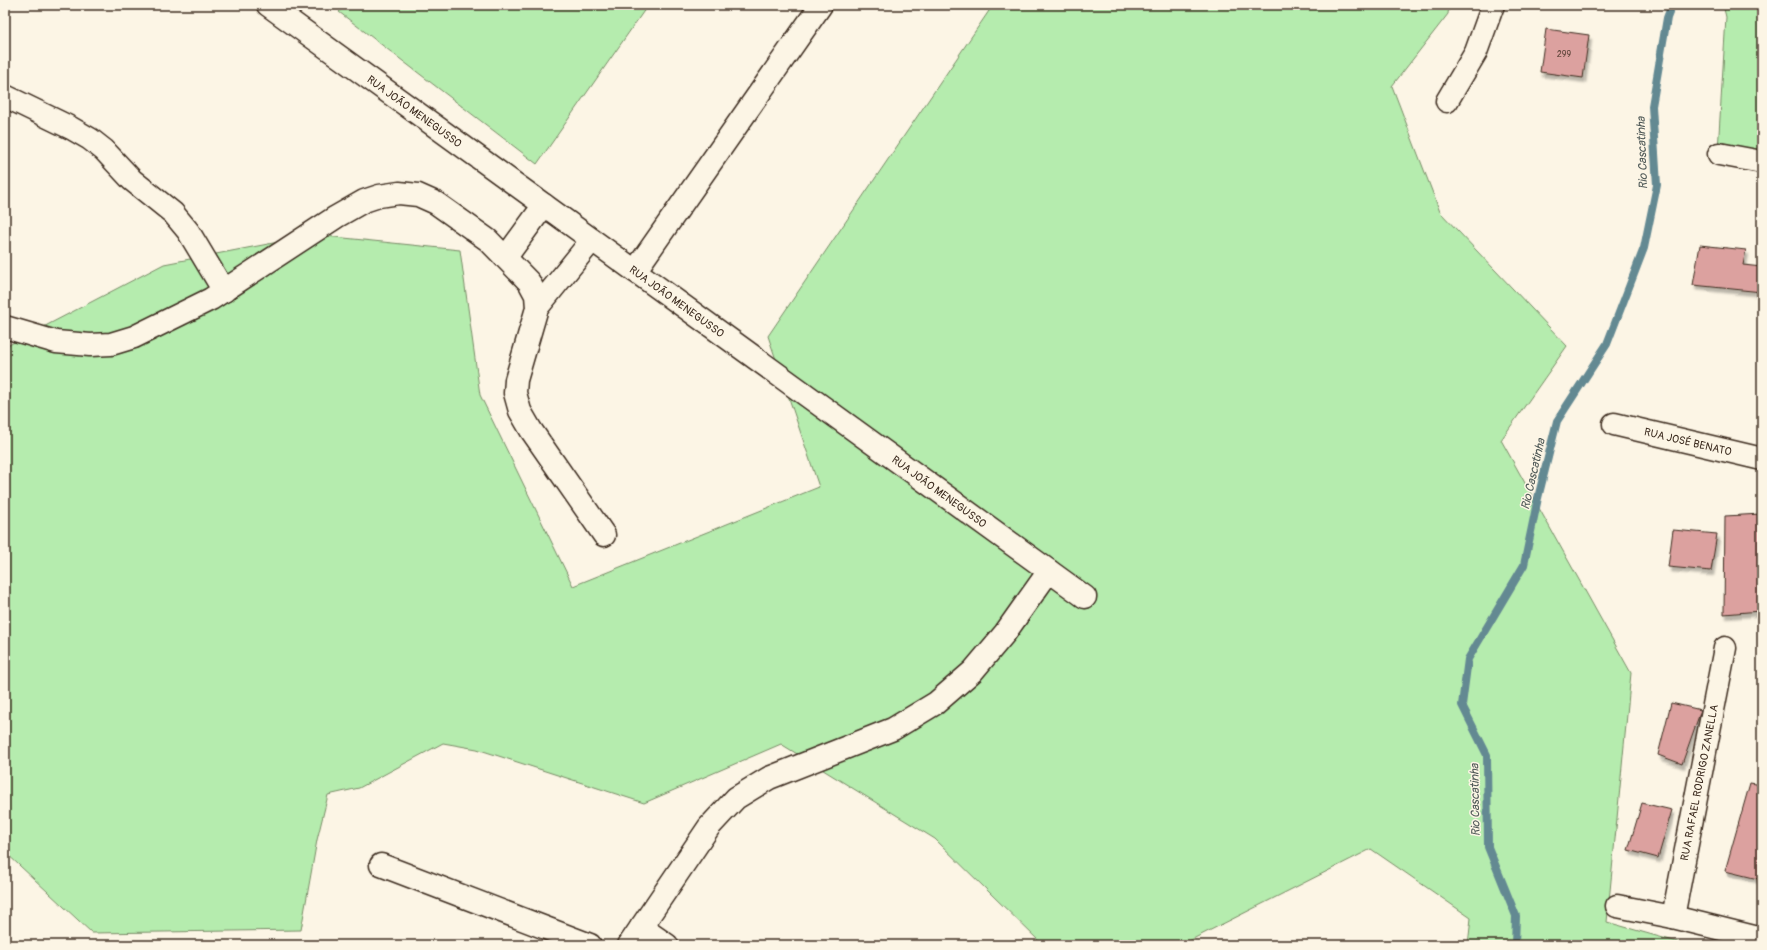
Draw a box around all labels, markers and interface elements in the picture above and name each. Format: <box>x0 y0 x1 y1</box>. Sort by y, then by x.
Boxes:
house number: 299 <box>1557 49 1572 60</box>
street label: RUA JOÃO MENEGUSSO <box>364 73 464 150</box>
water label: Rio Cascatinha <box>1634 115 1651 190</box>
street label: RUA JOÃO MENEGUSSO <box>627 263 727 340</box>
street label: RUA JOSÉ BENATO <box>1643 425 1733 459</box>
water label: Rio Cascatinha <box>1518 436 1549 511</box>
street label: RUA JOÃO MENEGUSSO <box>889 453 989 530</box>
street label: RUA RAFAEL RODRIGO ZANELLA <box>1678 703 1721 862</box>
water label: Rio Cascatinha <box>1467 762 1484 836</box>

